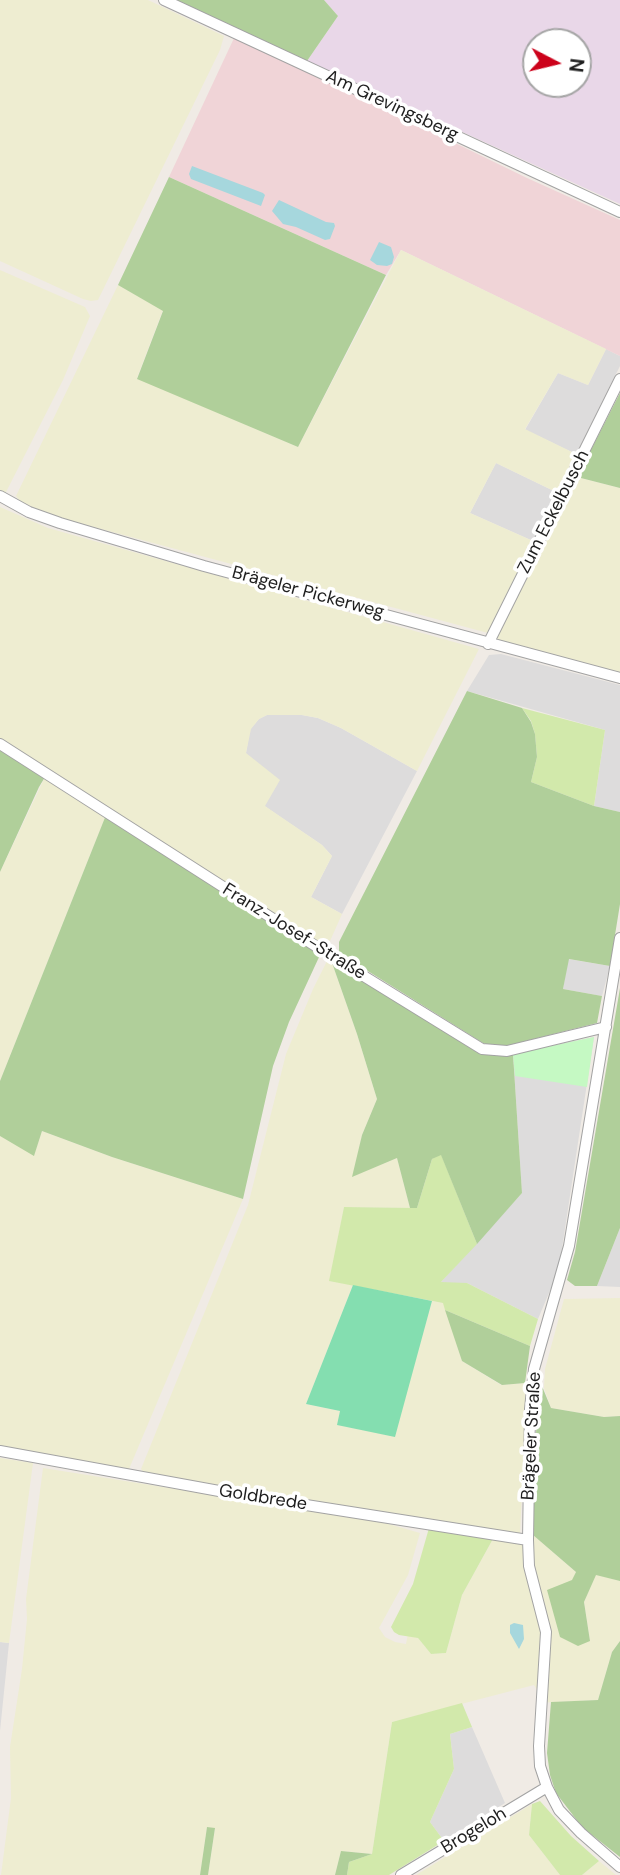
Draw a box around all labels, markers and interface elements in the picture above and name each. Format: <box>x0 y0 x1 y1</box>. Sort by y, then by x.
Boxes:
north arrow <box>522 28 592 98</box>
text: N <box>563 57 590 74</box>
street label: Am Grevingsberg <box>322 66 462 146</box>
street label: Zum Eckelbusch <box>514 447 594 577</box>
street label: Brägeler Pickerweg <box>229 562 387 624</box>
street label: Franz-Josef-Straße <box>218 879 370 985</box>
street label: Brägeler Straße <box>518 1371 546 1501</box>
street label: Goldbrede <box>217 1480 309 1516</box>
street label: Brogeloh <box>437 1803 511 1859</box>

